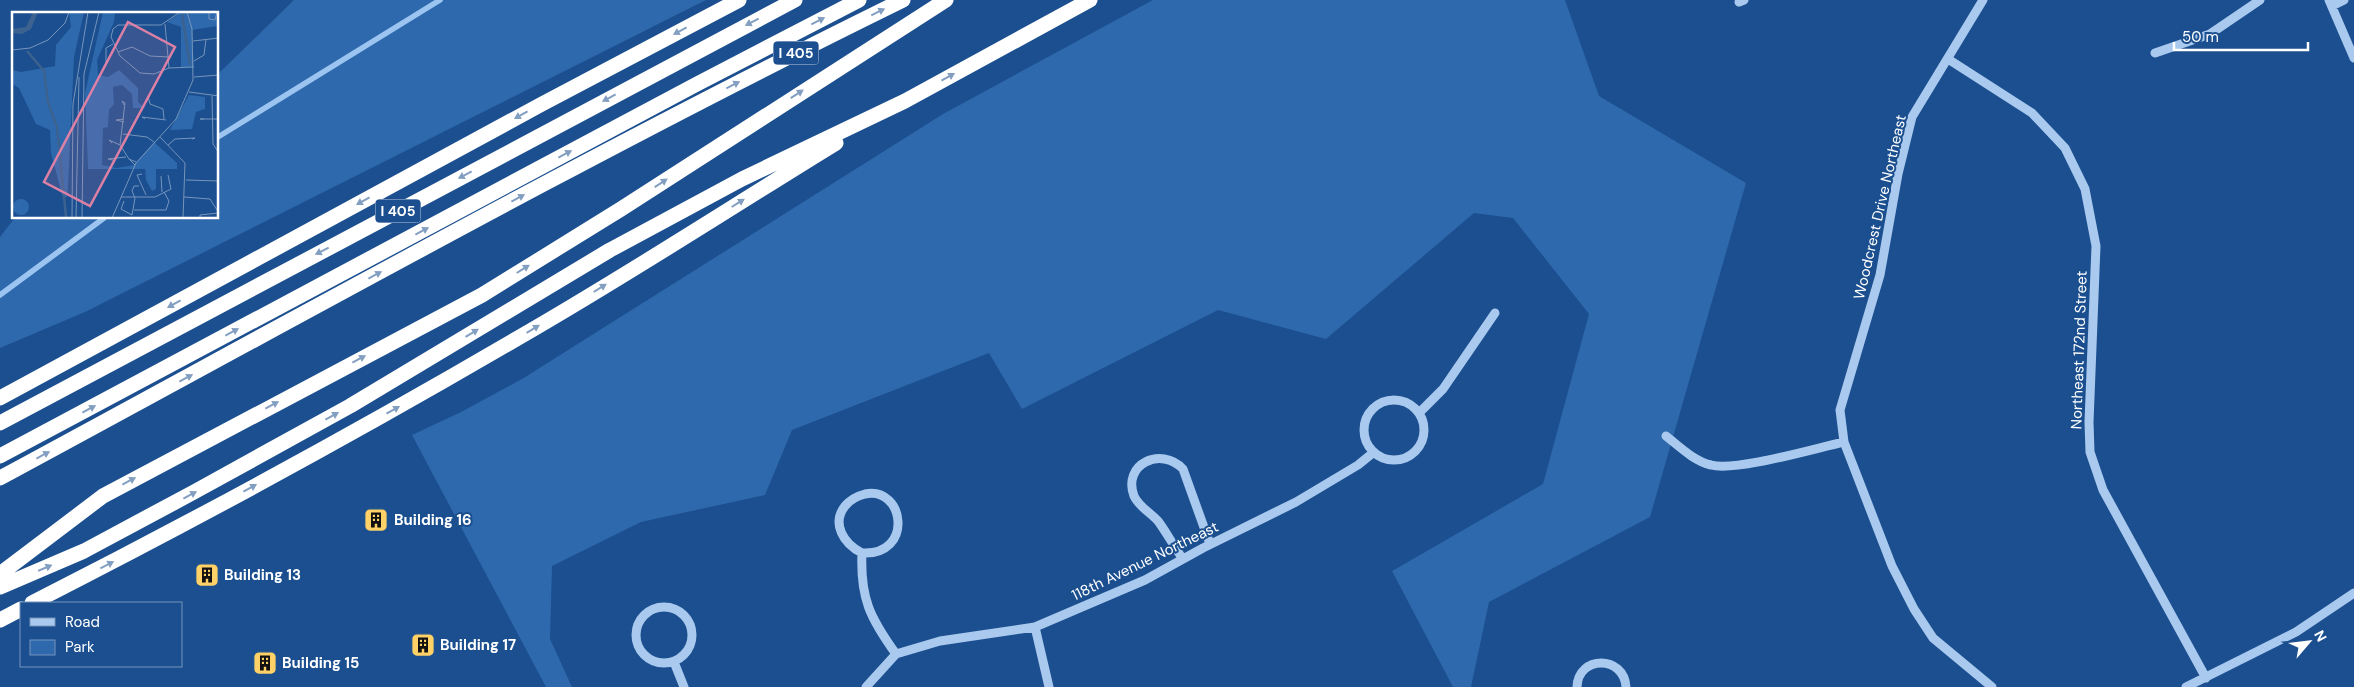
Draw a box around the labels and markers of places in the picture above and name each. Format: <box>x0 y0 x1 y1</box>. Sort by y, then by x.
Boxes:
building icon: Building 16 <box>363 507 389 533</box>
place label: Building 16 <box>394 510 472 530</box>
building icon: Building 13 <box>194 562 220 588</box>
place label: Building 13 <box>224 565 301 585</box>
building icon: Building 17 <box>410 632 436 658</box>
place label: Building 17 <box>440 635 516 655</box>
building icon: Building 15 <box>252 650 278 676</box>
place label: Building 15 <box>282 653 359 673</box>

